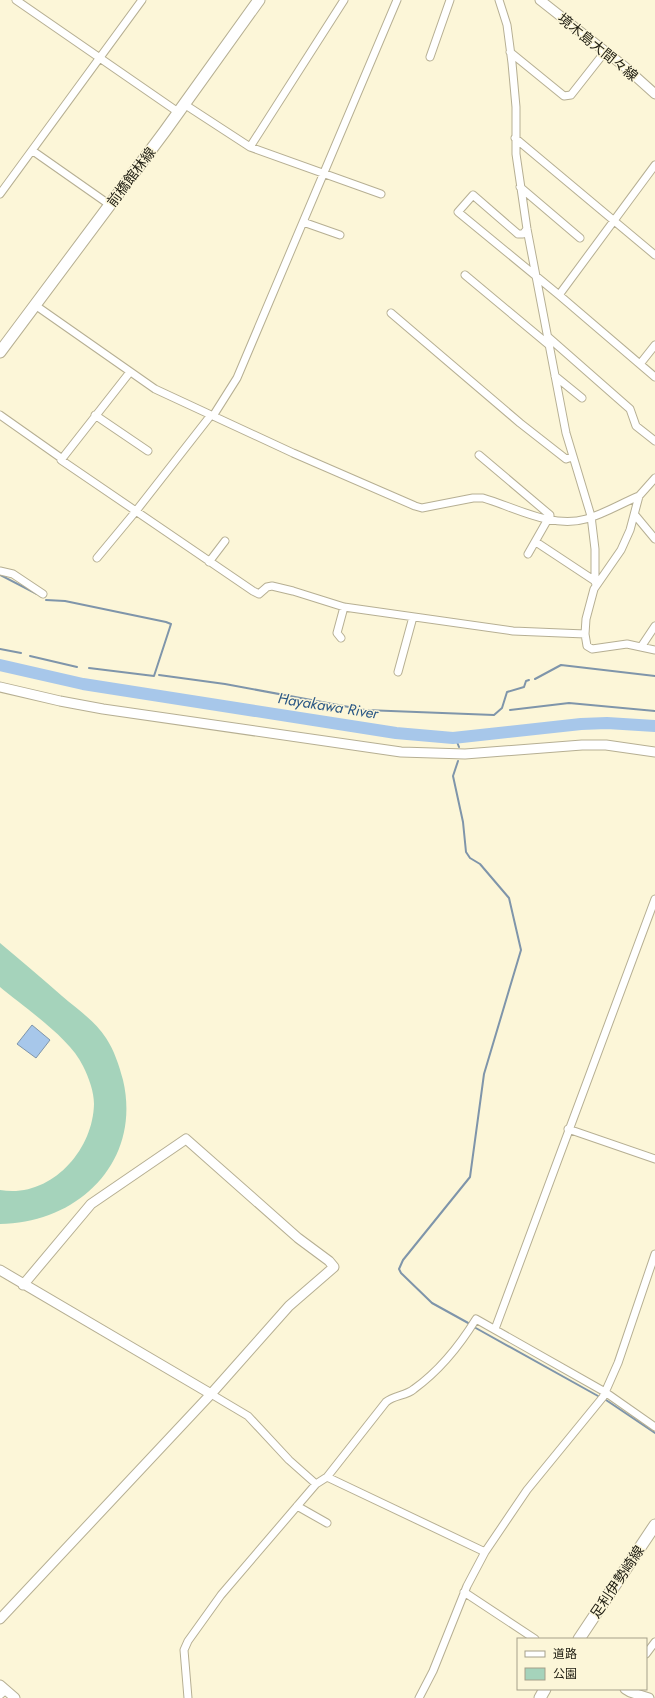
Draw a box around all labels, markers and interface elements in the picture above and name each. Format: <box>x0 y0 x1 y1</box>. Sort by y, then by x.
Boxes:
street label: 境木島大間々線 <box>554 8 642 86</box>
street label: 前橋館林線 <box>102 143 160 211</box>
water label: Hayakawa River <box>276 687 381 725</box>
street label: 足利伊勢崎線 <box>585 1542 649 1622</box>
legend <box>517 1638 647 1690</box>
text: 道路 <box>553 1645 577 1663</box>
text: 公園 <box>553 1665 577 1683</box>

